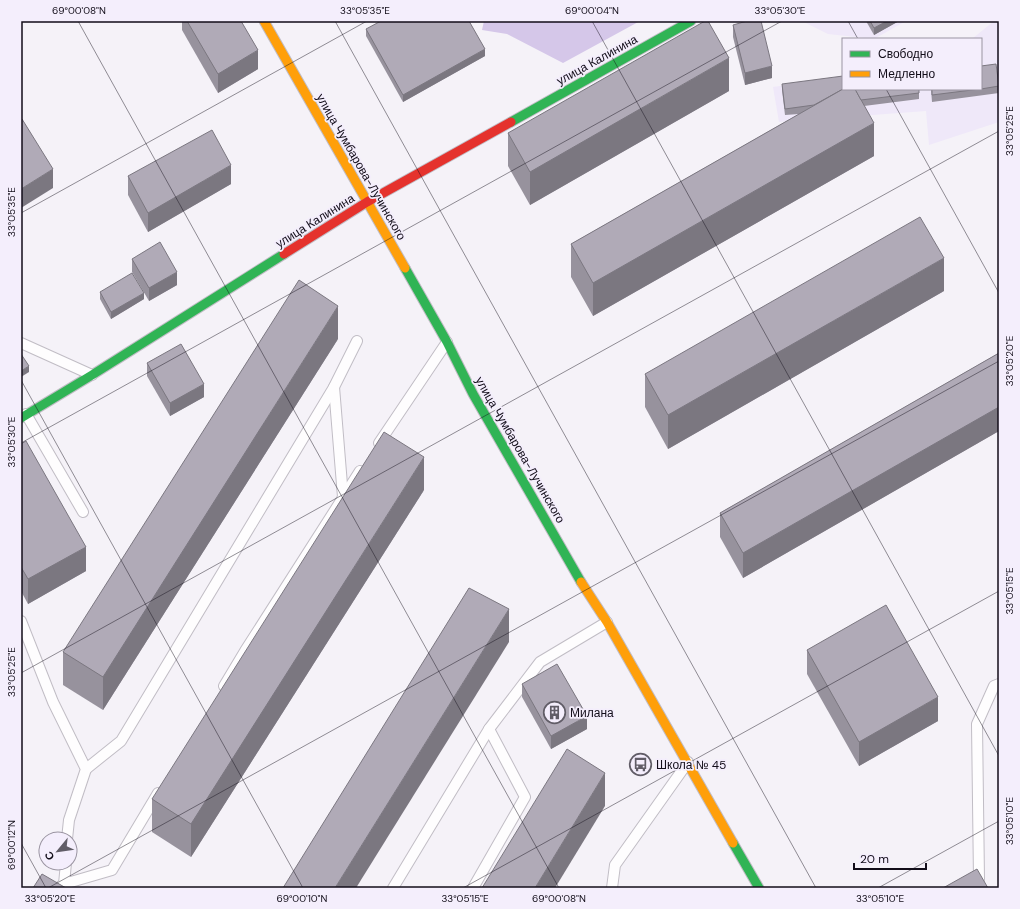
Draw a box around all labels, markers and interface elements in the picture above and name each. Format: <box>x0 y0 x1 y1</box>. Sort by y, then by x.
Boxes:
text: 69°00'08"N <box>52 4 106 17</box>
text: 33°05'35"E <box>340 4 390 17</box>
text: 69°00'04"N <box>565 4 619 17</box>
text: 33°05'30"E <box>755 4 806 17</box>
street label: улица Калинина <box>554 31 641 89</box>
legend <box>842 38 982 90</box>
text: Свободно <box>878 46 933 62</box>
text: Медленно <box>878 66 935 82</box>
street label: улица Чумбарова-Лучинского <box>312 91 410 243</box>
text: 33°05'25"E <box>1003 106 1016 156</box>
text: 33°05'35"E <box>5 187 18 237</box>
street label: улица Калинина <box>273 190 358 252</box>
text: 33°05'20"E <box>1003 335 1016 386</box>
street label: улица Чумбарова-Лучинского <box>471 374 569 526</box>
text: 33°05'30"E <box>5 416 18 467</box>
text: 33°05'15"E <box>1003 567 1016 615</box>
text: 33°05'25"E <box>5 647 18 697</box>
building icon: Милана <box>542 700 568 726</box>
place label: Милана <box>570 705 614 721</box>
bus stop icon: Школа № 45 <box>627 752 653 778</box>
place label: Школа № 45 <box>656 757 726 773</box>
text: 33°05'10"E <box>1003 797 1016 845</box>
text: 69°00'12"N <box>5 820 18 870</box>
north arrow <box>38 831 78 871</box>
scale bar <box>854 845 926 871</box>
text: С <box>41 849 57 863</box>
text: 20 m <box>860 851 889 867</box>
text: 33°05'20"E <box>25 892 76 905</box>
text: 69°00'10"N <box>277 892 328 905</box>
text: 33°05'15"E <box>441 892 489 905</box>
text: 69°00'08"N <box>532 892 586 905</box>
text: 33°05'10"E <box>856 892 904 905</box>

